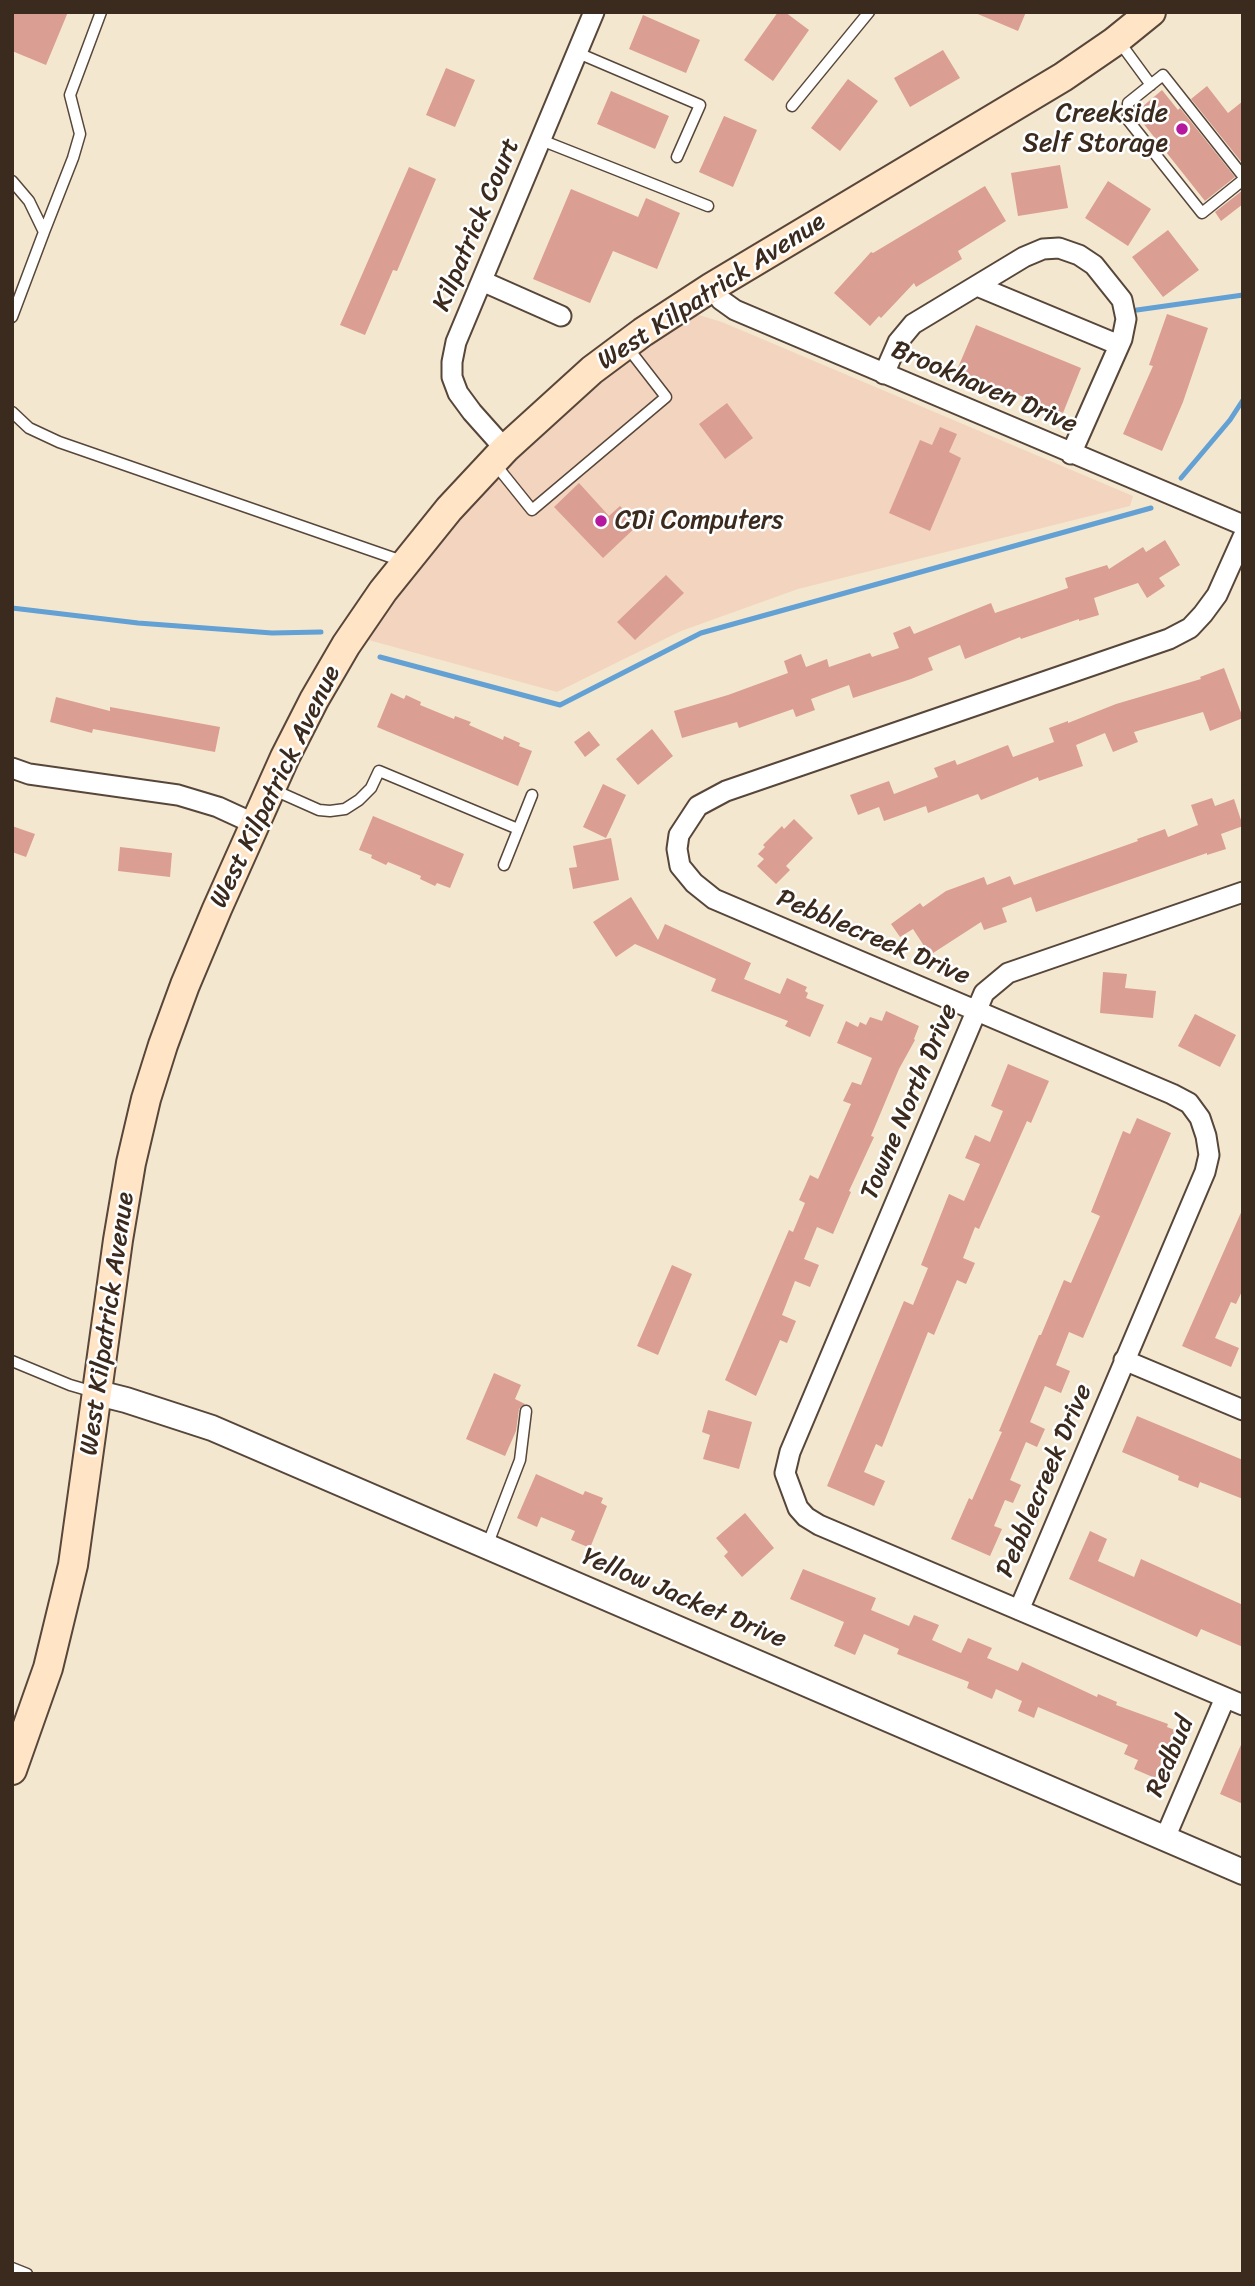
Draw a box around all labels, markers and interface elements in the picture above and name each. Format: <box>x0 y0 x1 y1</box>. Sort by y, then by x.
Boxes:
place label: Creekside Self Storage <box>1023 98 1168 160</box>
marker: Creekside Self Storage <box>1174 121 1190 137</box>
street label: Kilpatrick Court <box>427 134 527 316</box>
street label: West Kilpatrick Avenue <box>592 207 832 377</box>
street label: Brookhaven Drive <box>886 335 1082 441</box>
place label: CDi Computers <box>615 505 783 537</box>
marker: CDi Computers <box>593 513 609 529</box>
street label: West Kilpatrick Avenue <box>204 661 348 913</box>
street label: Pebblecreek Drive <box>772 883 974 993</box>
street label: Towne North Drive <box>855 999 965 1205</box>
street label: West Kilpatrick Avenue <box>74 1190 142 1458</box>
street label: Pebblecreek Drive <box>990 1380 1100 1582</box>
street label: Yellow Jacket Drive <box>577 1542 791 1656</box>
street label: Redbud <box>1140 1712 1202 1802</box>

